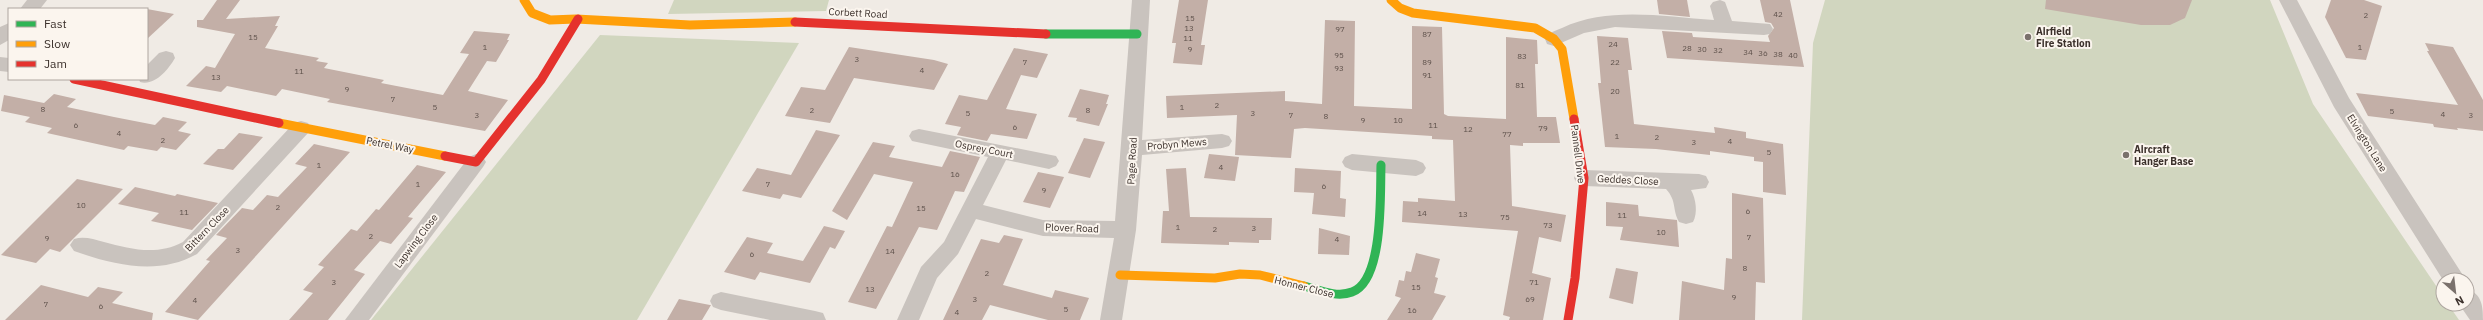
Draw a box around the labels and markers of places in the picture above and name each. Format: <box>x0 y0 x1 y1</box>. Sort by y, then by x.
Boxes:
place label: Airfield Fire Station <box>2036 25 2091 50</box>
marker: Airfield Fire Station <box>2023 32 2033 42</box>
place label: Aircraft Hanger Base <box>2134 143 2194 168</box>
marker: Aircraft Hanger Base <box>2121 150 2131 160</box>

